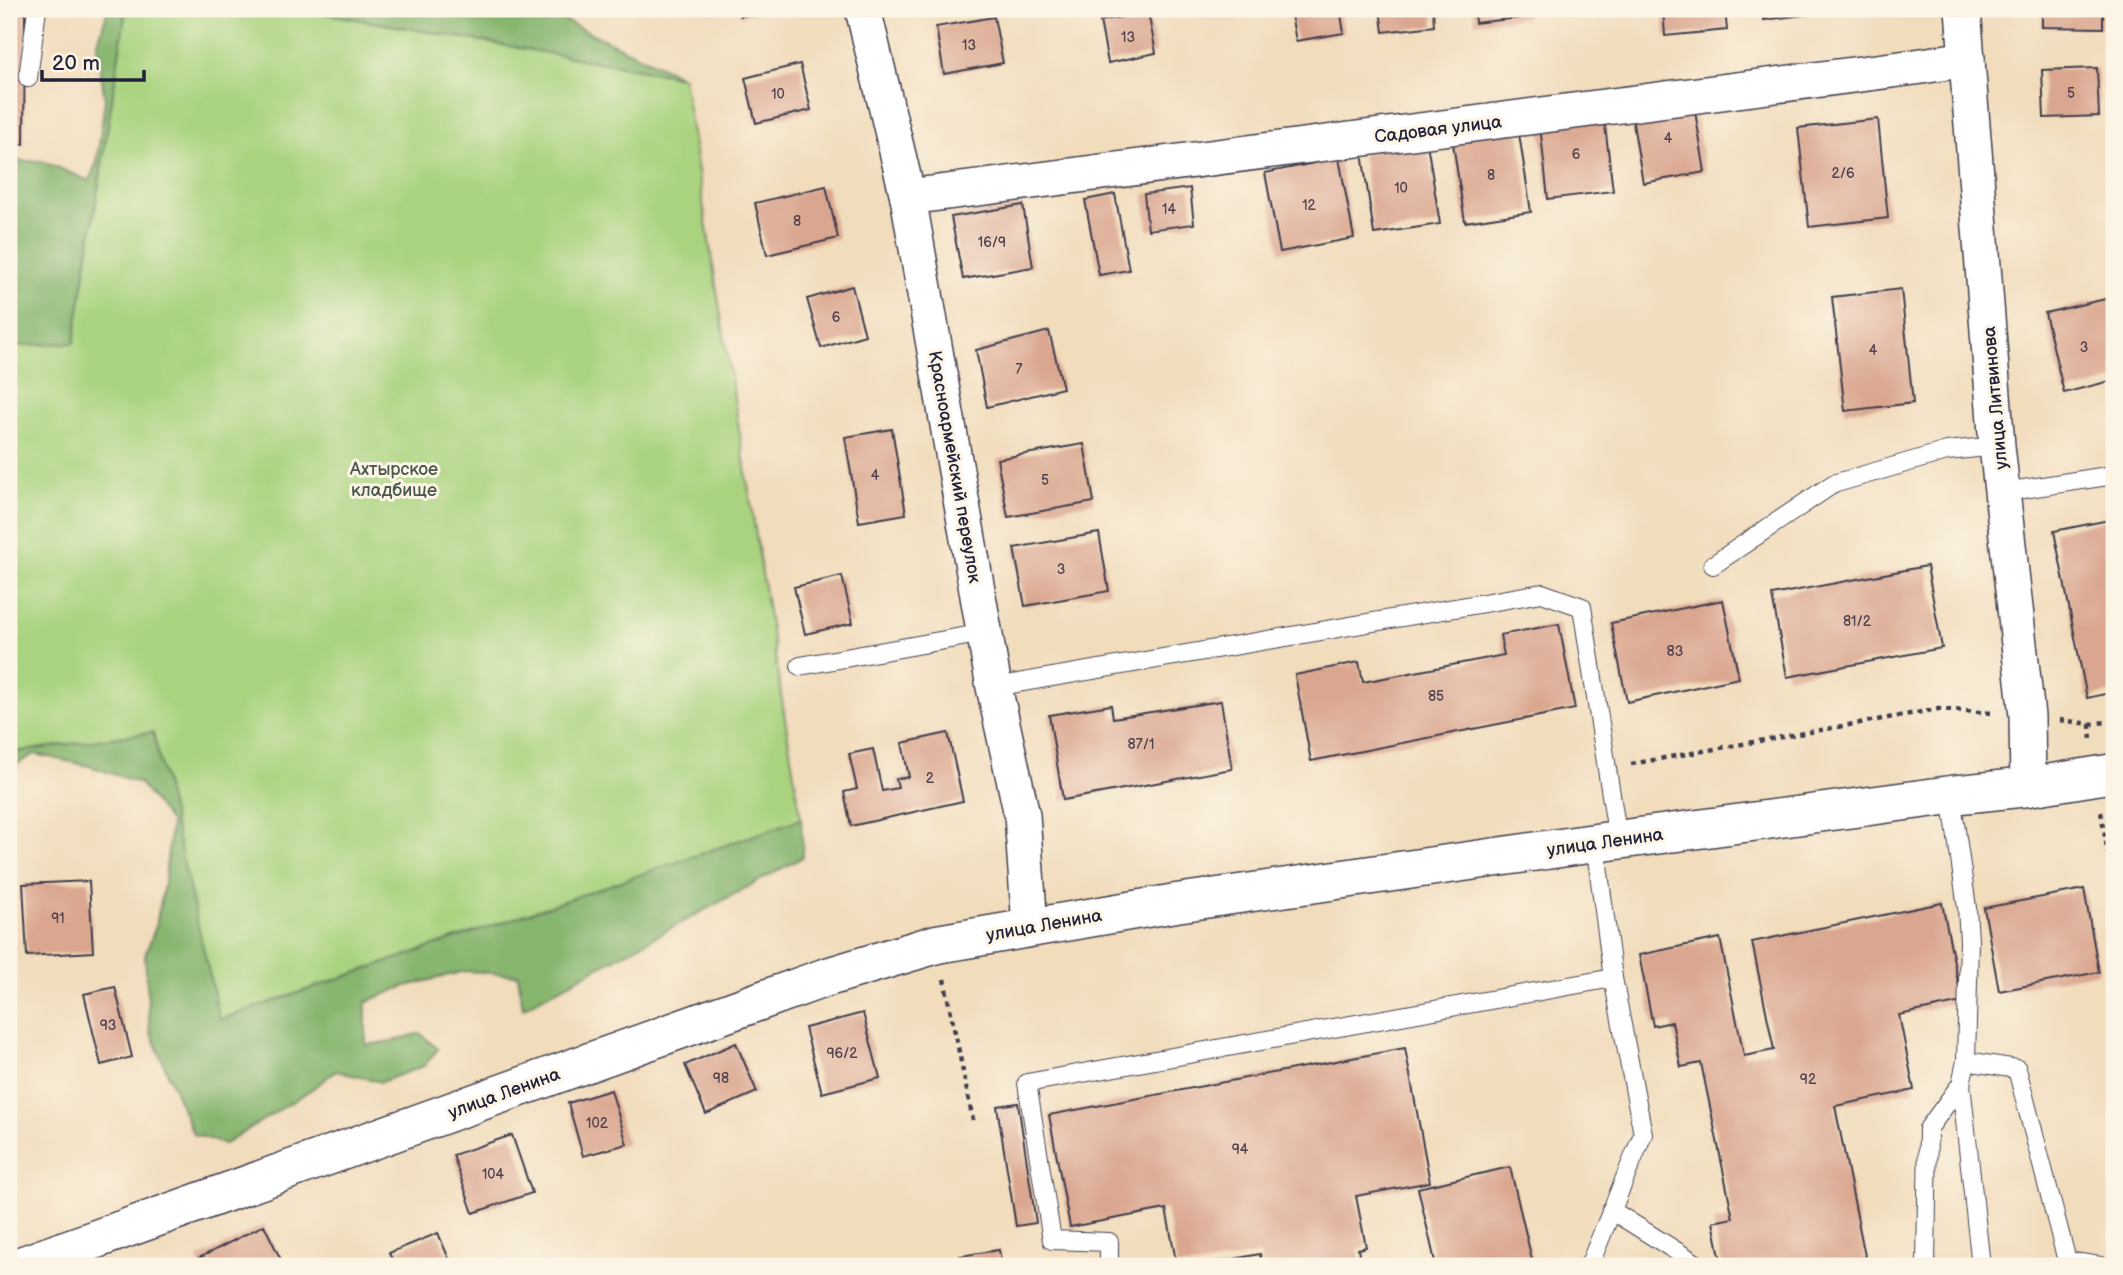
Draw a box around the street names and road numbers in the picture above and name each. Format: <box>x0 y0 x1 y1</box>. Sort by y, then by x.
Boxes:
street label: Садовая улица <box>1373 111 1503 148</box>
street label: улица Литвинова <box>1979 325 2012 470</box>
street label: Красноармейский переулок <box>924 349 985 585</box>
street label: улица Ленина <box>1546 824 1665 861</box>
street label: улица Ленина <box>985 905 1104 946</box>
street label: улица Ленина <box>446 1063 563 1123</box>

